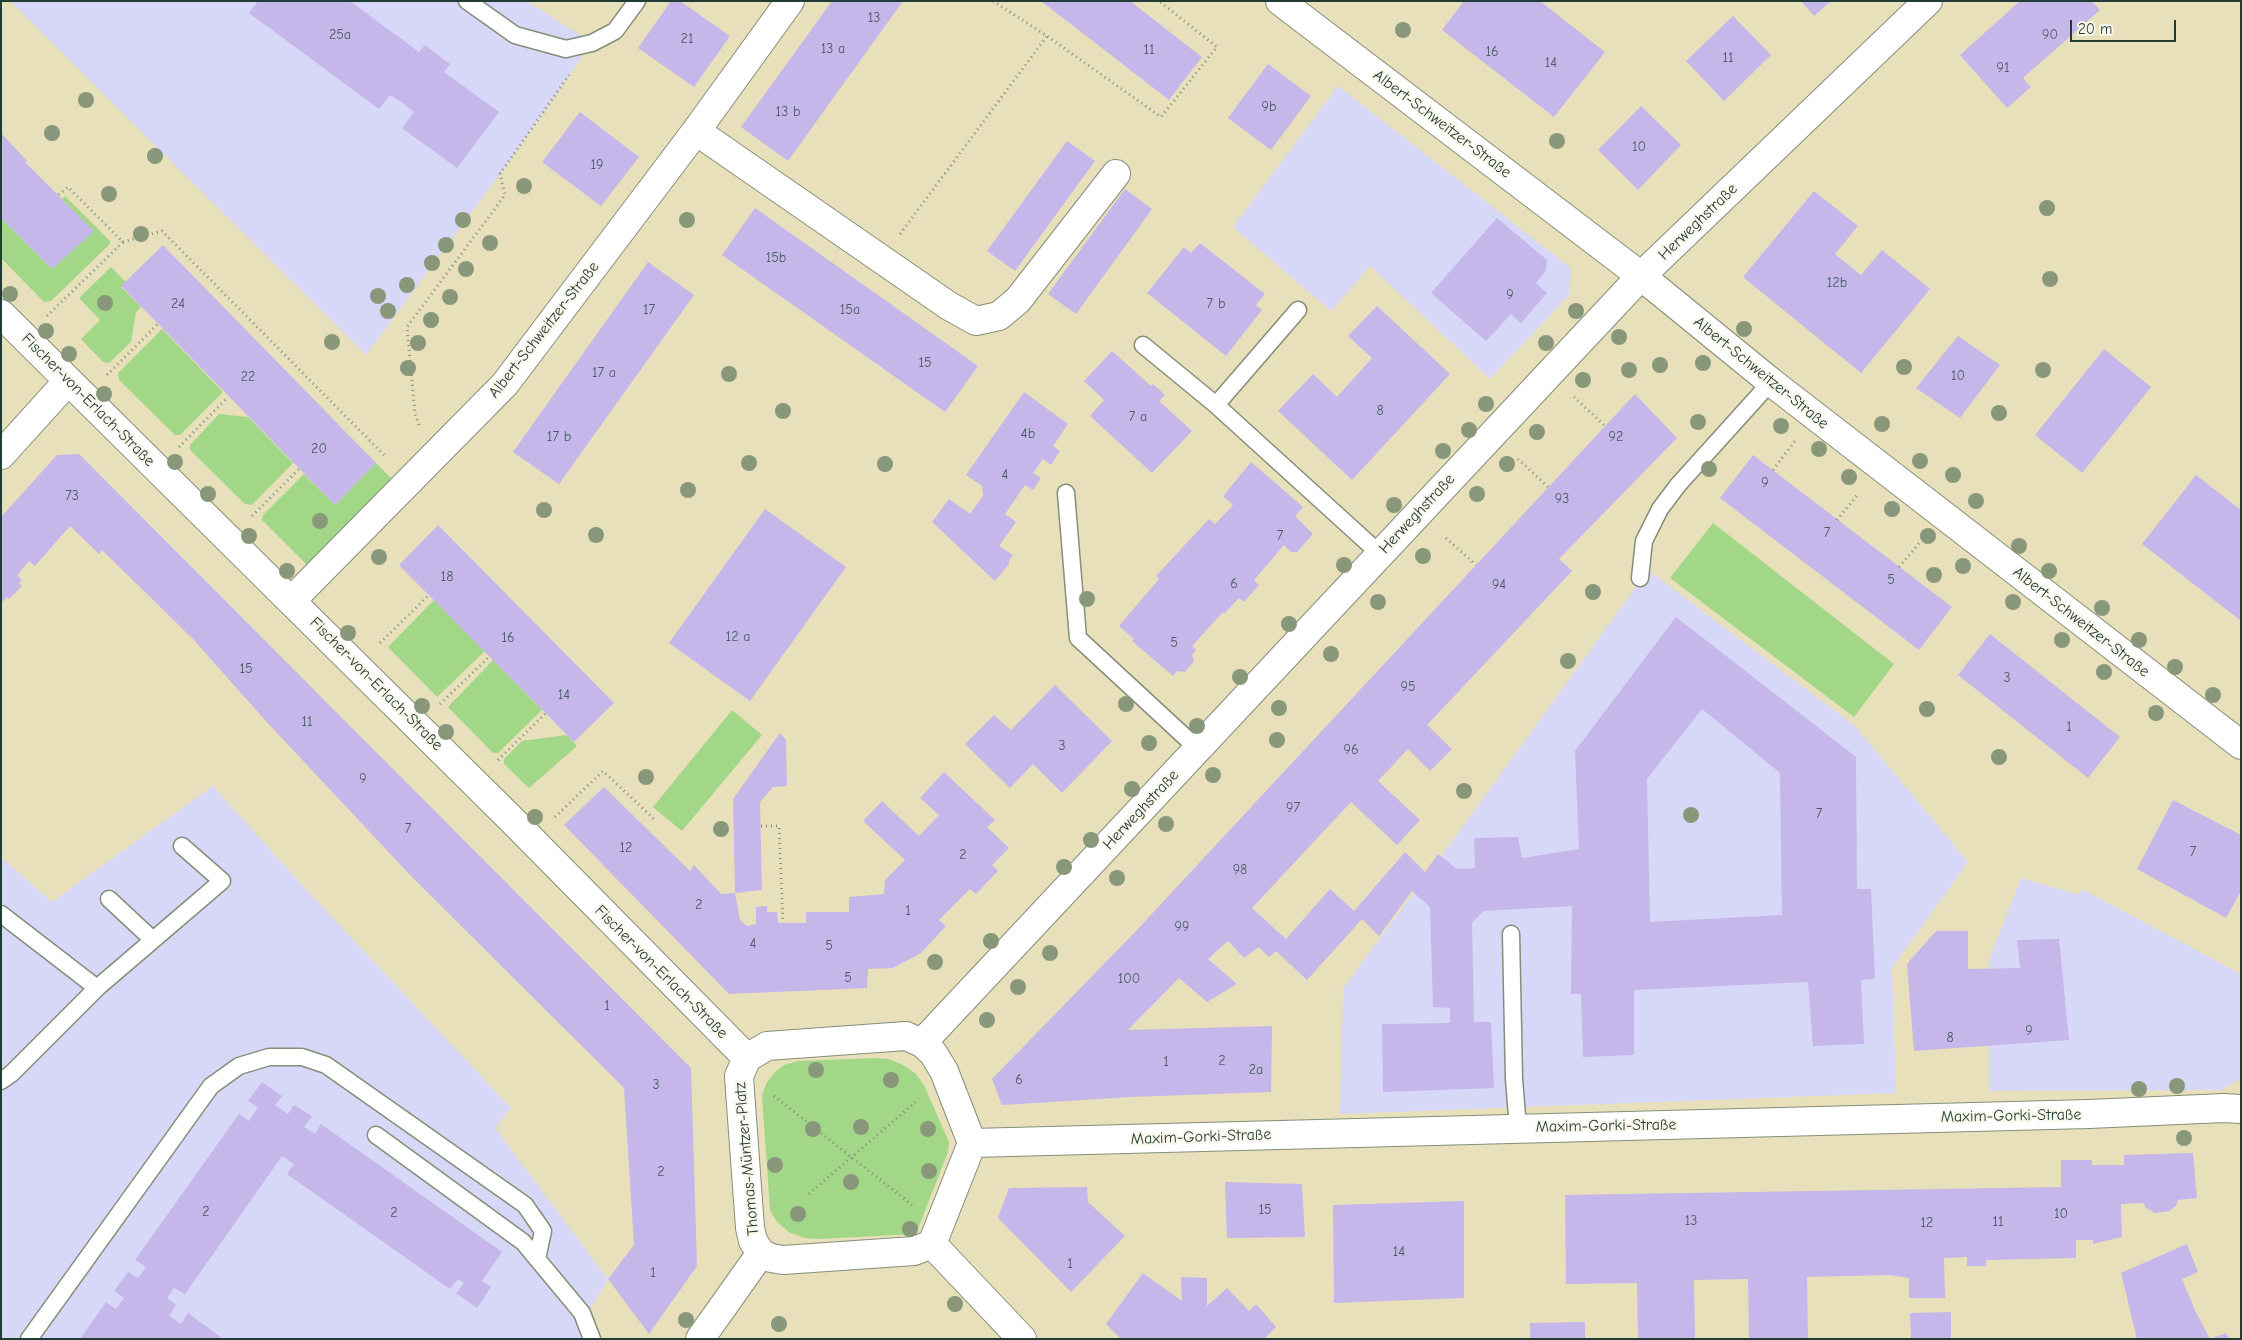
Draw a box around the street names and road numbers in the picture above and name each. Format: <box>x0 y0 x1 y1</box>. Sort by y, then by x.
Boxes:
street label: Albert-Schweitzer-Straße <box>1369 66 1515 182</box>
street label: Herweghstraße <box>1655 180 1741 264</box>
street label: Albert-Schweitzer-Straße <box>485 258 603 402</box>
street label: Albert-Schweitzer-Straße <box>1690 313 1832 433</box>
street label: Fischer-von-Erlach-Straße <box>17 329 159 471</box>
street label: Herweghstraße <box>1375 470 1459 558</box>
street label: Albert-Schweitzer-Straße <box>2009 563 2153 681</box>
street label: Fischer-von-Erlach-Straße <box>305 613 447 755</box>
street label: Herweghstraße <box>1099 766 1183 854</box>
street label: Fischer-von-Erlach-Straße <box>590 901 732 1043</box>
street label: Thomas-Müntzer-Platz <box>731 1081 763 1237</box>
street label: Maxim-Gorki-Straße <box>1940 1105 2082 1127</box>
street label: Maxim-Gorki-Straße <box>1535 1115 1677 1137</box>
street label: Maxim-Gorki-Straße <box>1130 1125 1272 1149</box>

